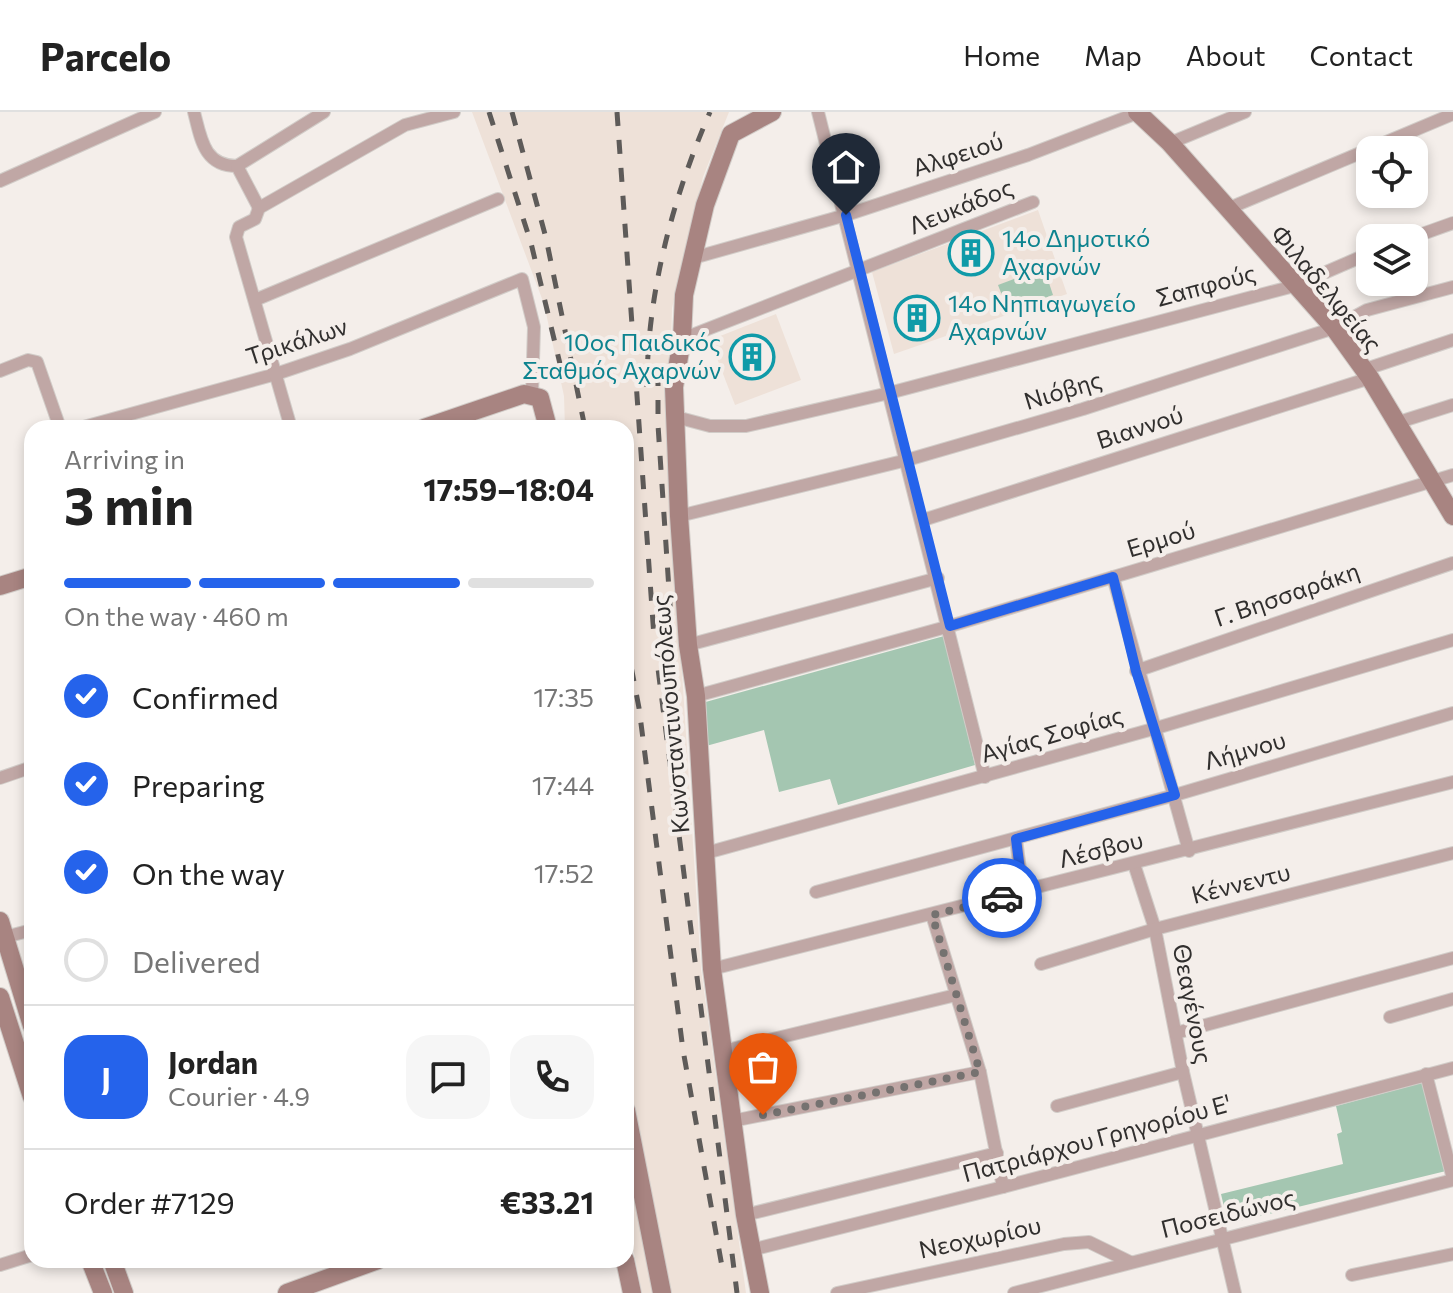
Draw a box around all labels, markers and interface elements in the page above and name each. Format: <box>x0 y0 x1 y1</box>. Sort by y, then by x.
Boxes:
text: Parcelo <box>40 32 171 79</box>
text: Home <box>963 38 1040 72</box>
text: Map <box>1084 38 1142 72</box>
text: About <box>1186 38 1266 72</box>
text: Contact <box>1310 38 1413 72</box>
street label: Αλφειού <box>909 125 1006 182</box>
pin <box>812 133 880 215</box>
map controls <box>1356 136 1428 296</box>
button: locate <box>1356 136 1428 208</box>
icon: home <box>824 145 868 189</box>
street label: Λευκάδος <box>904 172 1017 240</box>
street label: Φιλαδελφείας <box>1266 219 1389 357</box>
place label: 14ο Δημοτικό Αχαρνών <box>1002 223 1150 280</box>
button: layers <box>1356 224 1428 296</box>
building icon: 14ο Δημοτικό Αχαρνών <box>947 229 995 277</box>
street label: Σαπφούς <box>1153 257 1259 312</box>
place label: 14ο Νηπιαγωγείο Αχαρνών <box>948 288 1136 345</box>
building icon: 14ο Νηπιαγωγείο Αχαρνών <box>893 294 941 342</box>
street label: Τρικάλων <box>242 311 351 371</box>
place label: 10ος Παιδικός Σταθμός Αχαρνών <box>522 327 721 384</box>
building icon: 10ος Παιδικός Σταθμός Αχαρνών <box>728 333 776 381</box>
street label: Νιόβης <box>1020 364 1105 415</box>
street label: Βιαννού <box>1093 399 1186 454</box>
text: Arriving in <box>64 443 185 474</box>
text: 17:59–18:04 <box>423 470 594 507</box>
text: 3 min <box>64 472 194 536</box>
street label: Ερμού <box>1123 514 1198 563</box>
street label: Γ. Βησσαράκη <box>1210 555 1363 632</box>
street label: Κωνσταντινουπόλεως <box>645 593 694 835</box>
text: On the way · 460 m <box>64 600 289 631</box>
icon: check <box>64 674 108 718</box>
text: Confirmed <box>132 678 279 715</box>
text: 17:35 <box>533 681 594 712</box>
street label: Αγίας Σοφίας <box>977 699 1126 768</box>
street label: Λήμνου <box>1200 724 1289 775</box>
icon: check <box>64 762 108 806</box>
text: Preparing <box>132 766 265 803</box>
text: 17:44 <box>532 769 594 800</box>
street label: Λέσβου <box>1056 824 1146 873</box>
icon: check <box>64 850 108 894</box>
text: On the way <box>132 854 285 891</box>
street label: Κέννεντυ <box>1188 856 1293 909</box>
text: 17:52 <box>534 857 594 888</box>
courier <box>962 858 1042 938</box>
icon: car <box>980 876 1024 920</box>
street label: Θεαγένους <box>1168 941 1219 1066</box>
text: Delivered <box>132 942 261 979</box>
pin <box>729 1033 797 1115</box>
button: chat <box>406 1035 490 1119</box>
button: phone <box>510 1035 594 1119</box>
text: Jordan <box>168 1043 258 1080</box>
icon: bag <box>741 1045 785 1089</box>
text: J <box>101 1059 111 1096</box>
text: Courier · 4.9 <box>168 1080 310 1111</box>
street label: Πατριάρχου Γρηγορίου E' <box>959 1088 1234 1187</box>
street label: Ποσειδώνος <box>1158 1182 1298 1243</box>
text: Order #7129 <box>64 1183 235 1220</box>
text: €33.21 <box>500 1183 594 1220</box>
street label: Νεοχωρίου <box>916 1209 1043 1264</box>

